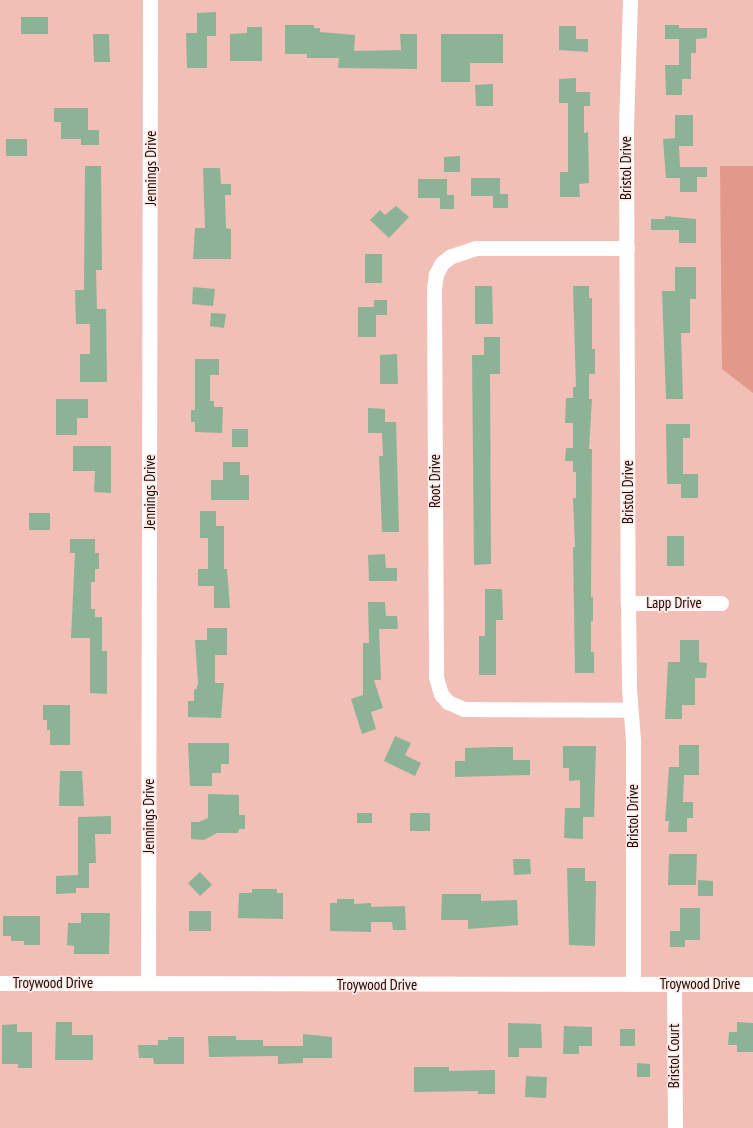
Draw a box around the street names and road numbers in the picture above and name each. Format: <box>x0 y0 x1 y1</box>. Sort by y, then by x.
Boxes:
street label: Jennings Drive <box>142 131 160 205</box>
street label: Bristol Drive <box>617 136 635 200</box>
street label: Root Drive <box>426 454 444 508</box>
street label: Jennings Drive <box>141 455 159 529</box>
street label: Bristol Drive <box>619 460 637 524</box>
street label: Lapp Drive <box>646 594 702 612</box>
street label: Jennings Drive <box>140 779 158 853</box>
street label: Bristol Drive <box>624 784 642 848</box>
street label: Troywood Drive <box>13 974 93 992</box>
street label: Troywood Drive <box>660 975 740 993</box>
street label: Troywood Drive <box>337 976 417 994</box>
street label: Bristol Court <box>665 1024 683 1088</box>

